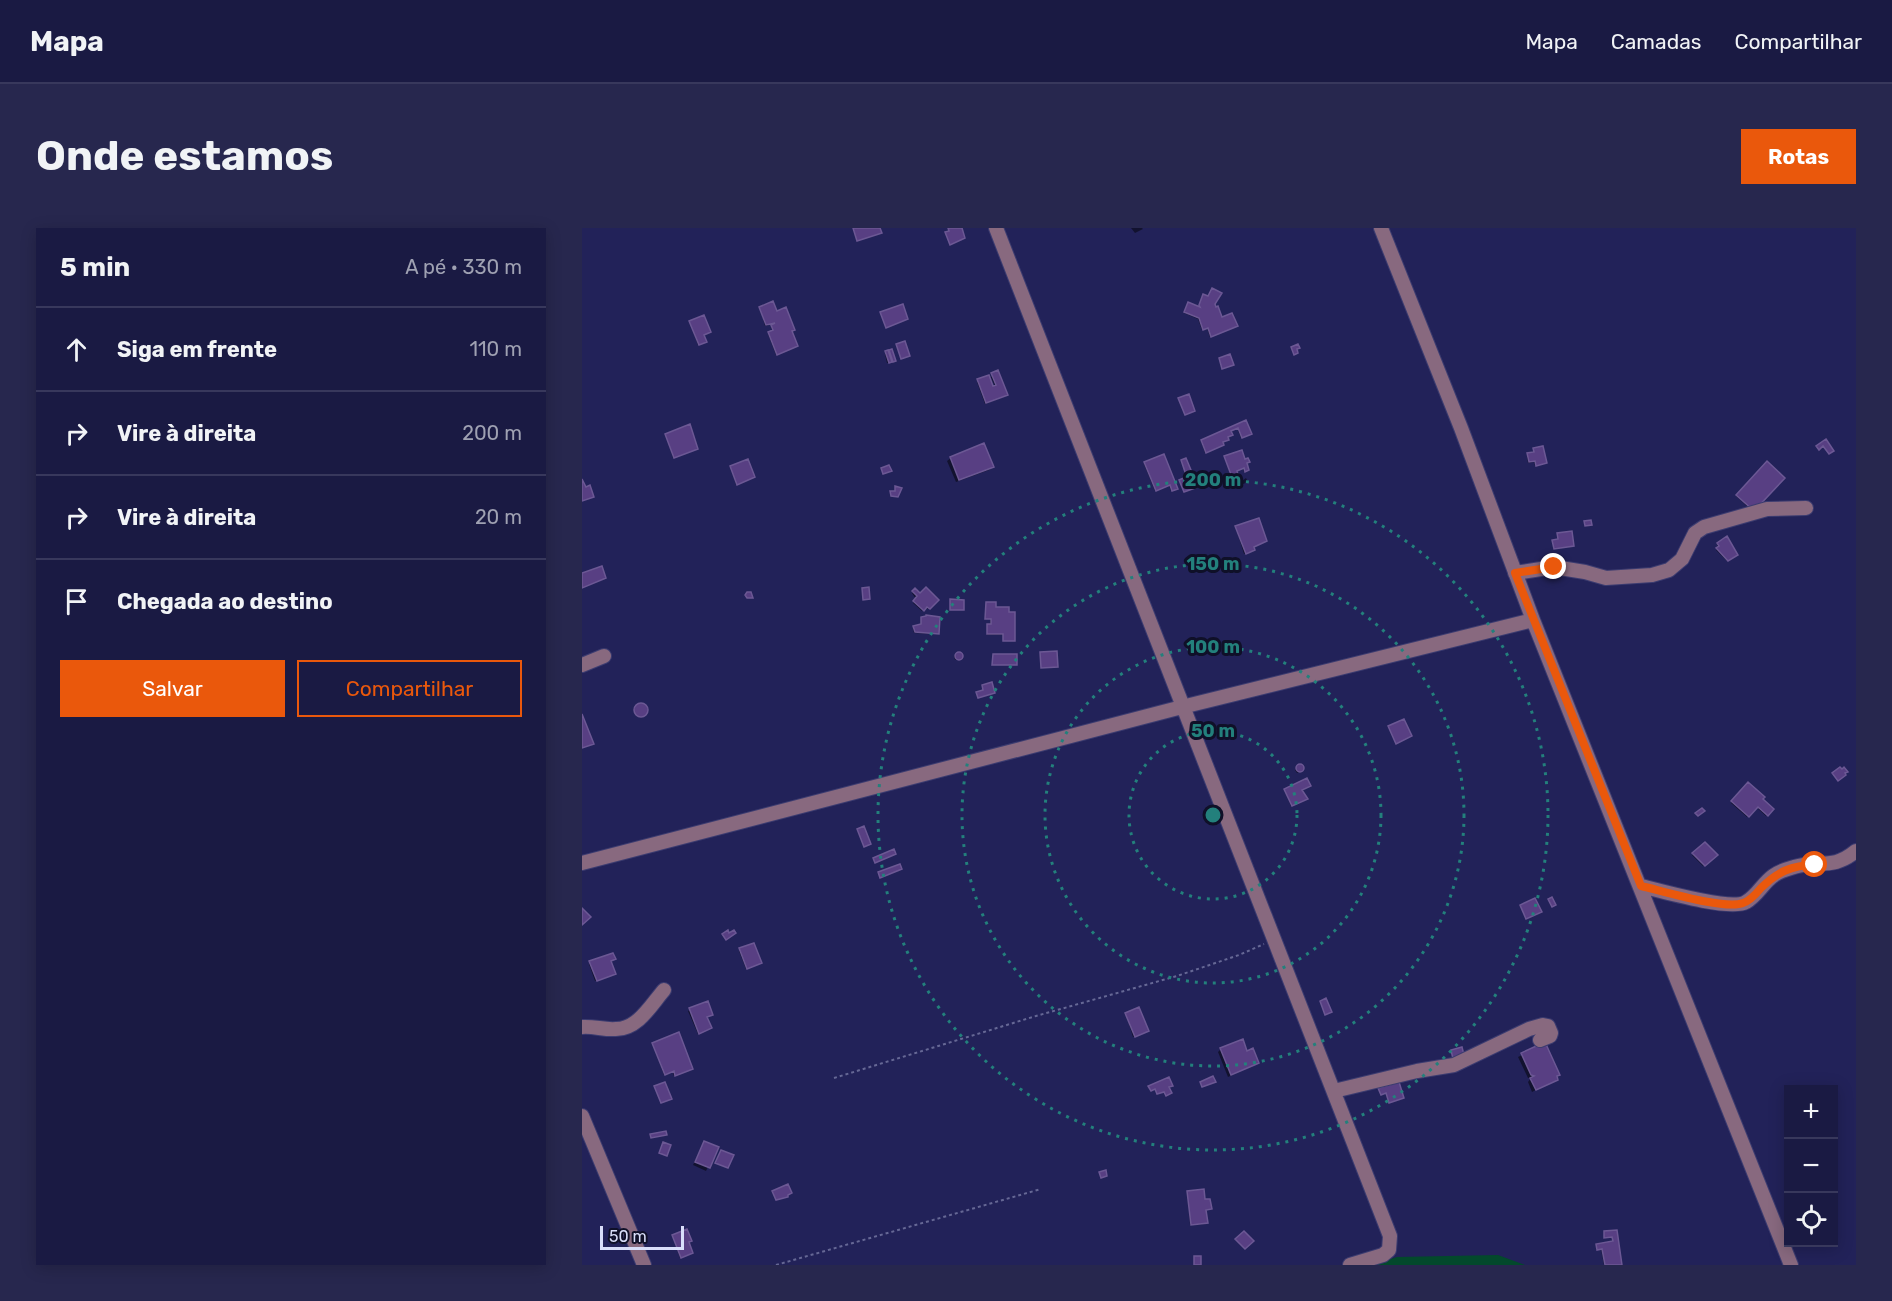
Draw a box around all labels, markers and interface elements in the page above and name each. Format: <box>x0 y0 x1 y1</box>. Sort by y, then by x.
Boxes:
text: Mapa <box>30 25 104 58</box>
text: Mapa <box>1525 29 1578 54</box>
text: Camadas <box>1611 29 1701 54</box>
text: Compartilhar <box>1734 29 1862 54</box>
button: Rotas <box>1741 129 1856 184</box>
text: Onde estamos <box>36 131 333 181</box>
text: 5 min <box>60 252 130 283</box>
text: A pé · 330 m <box>405 255 522 279</box>
icon: ahead <box>60 333 93 366</box>
text: Siga em frente <box>117 336 277 363</box>
text: 110 m <box>470 337 522 361</box>
icon: right <box>60 417 93 450</box>
text: Vire à direita <box>117 420 256 447</box>
text: 200 m <box>462 421 522 445</box>
text: 200 m <box>1185 469 1241 491</box>
icon: right <box>60 501 93 534</box>
text: Vire à direita <box>117 504 256 531</box>
text: 20 m <box>475 505 522 529</box>
text: 150 m <box>1186 553 1240 575</box>
route end <box>1540 553 1566 579</box>
icon: arrive <box>60 585 93 618</box>
text: Chegada ao destino <box>117 588 333 615</box>
text: 100 m <box>1186 636 1240 658</box>
button: Salvar <box>60 660 285 717</box>
button: Compartilhar <box>297 660 522 717</box>
text: 50 m <box>1191 720 1235 742</box>
centre of rings <box>1203 805 1223 825</box>
route start <box>1801 851 1827 877</box>
map controls <box>1784 1085 1838 1247</box>
button: + <box>1784 1085 1838 1139</box>
button: − <box>1784 1139 1838 1193</box>
button: locate <box>1784 1193 1838 1247</box>
scale bar <box>600 1223 684 1250</box>
text: 50 m <box>609 1227 647 1246</box>

